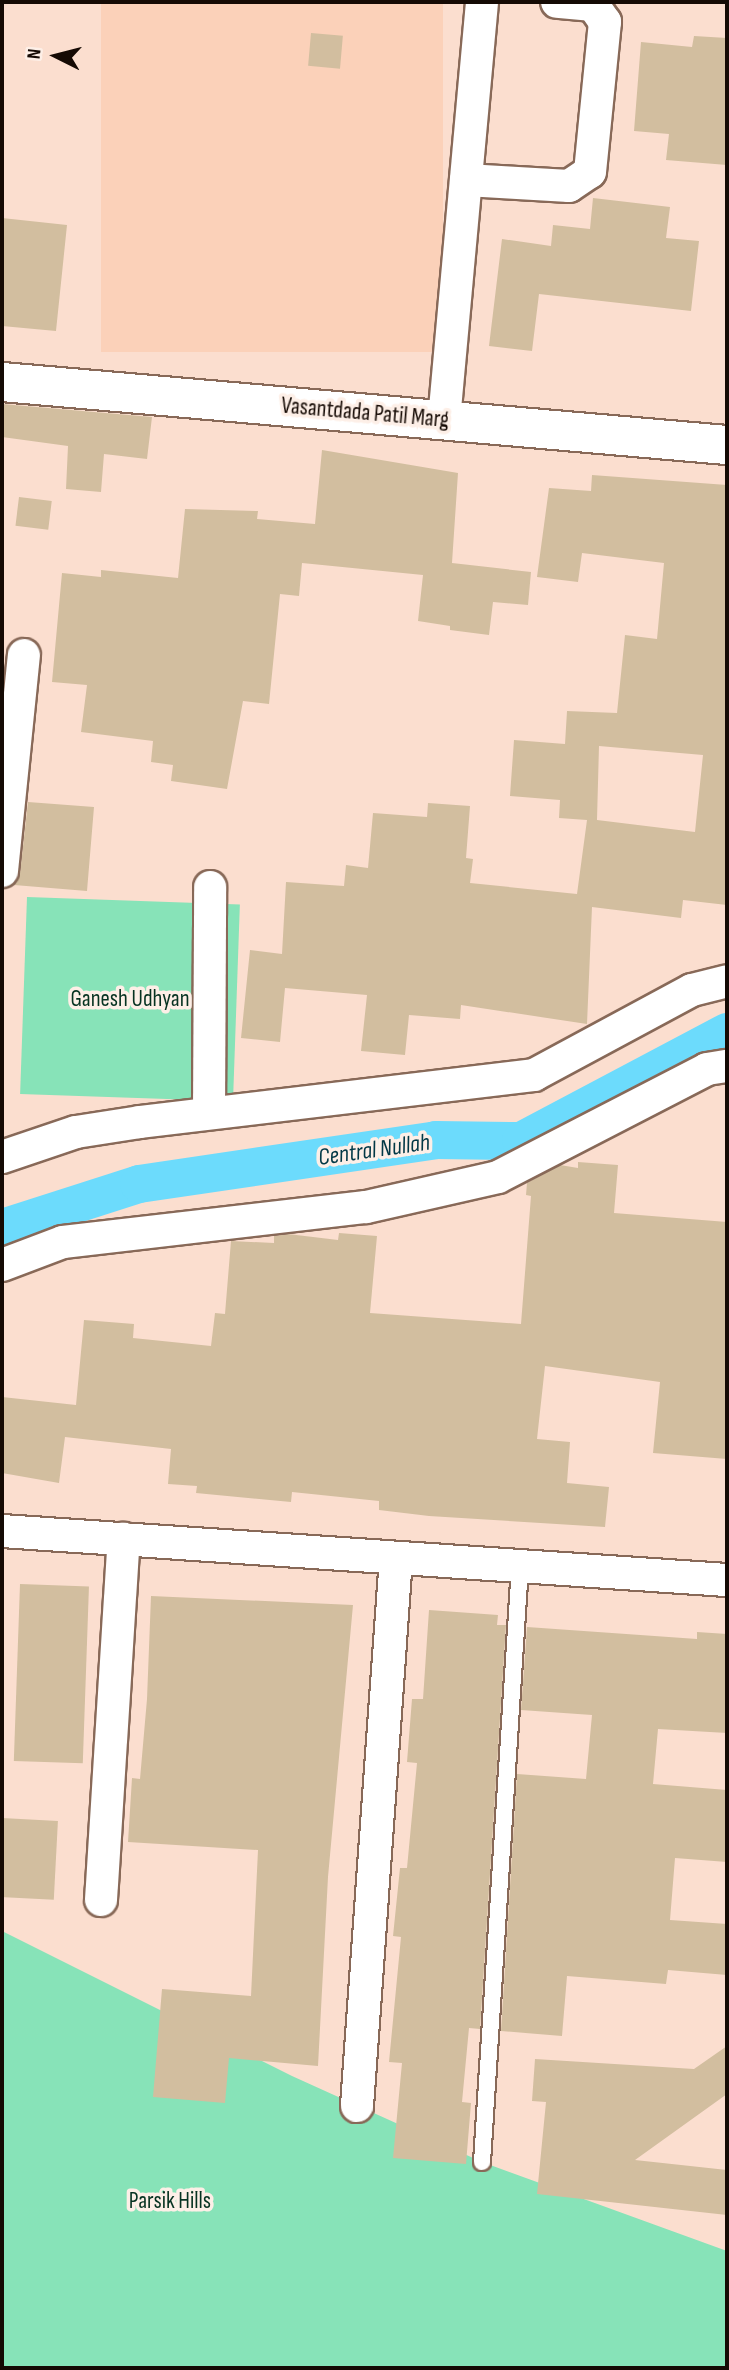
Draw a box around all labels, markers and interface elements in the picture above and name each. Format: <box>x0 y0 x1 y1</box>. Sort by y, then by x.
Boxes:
north arrow <box>21 21 91 91</box>
text: N <box>23 48 47 60</box>
street label: Vasantdada Patil Marg <box>280 392 450 434</box>
park label: Ganesh Udhyan <box>70 985 190 1013</box>
water label: Central Nullah <box>316 1128 432 1172</box>
park label: Parsik Hills <box>129 2187 211 2215</box>

